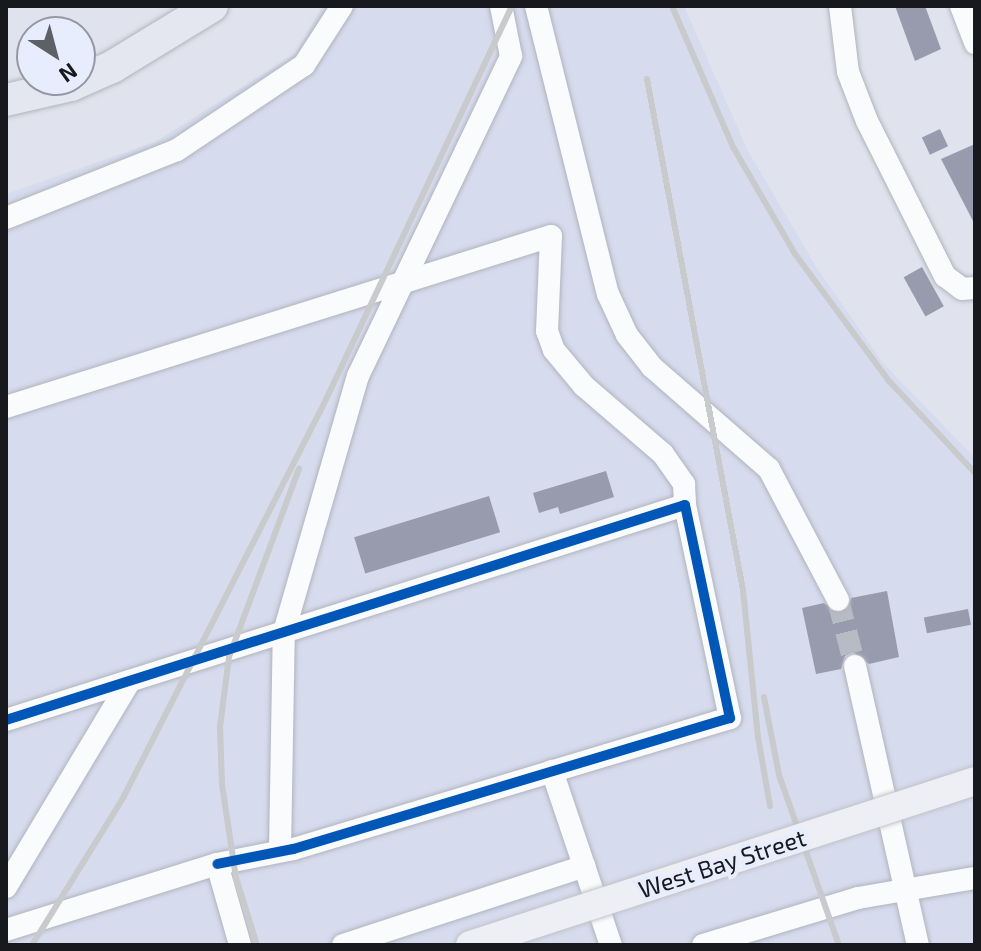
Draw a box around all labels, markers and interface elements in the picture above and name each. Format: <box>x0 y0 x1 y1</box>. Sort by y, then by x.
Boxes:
north arrow <box>16 16 96 96</box>
text: N <box>55 59 83 89</box>
street label: West Bay Street <box>634 822 810 904</box>

